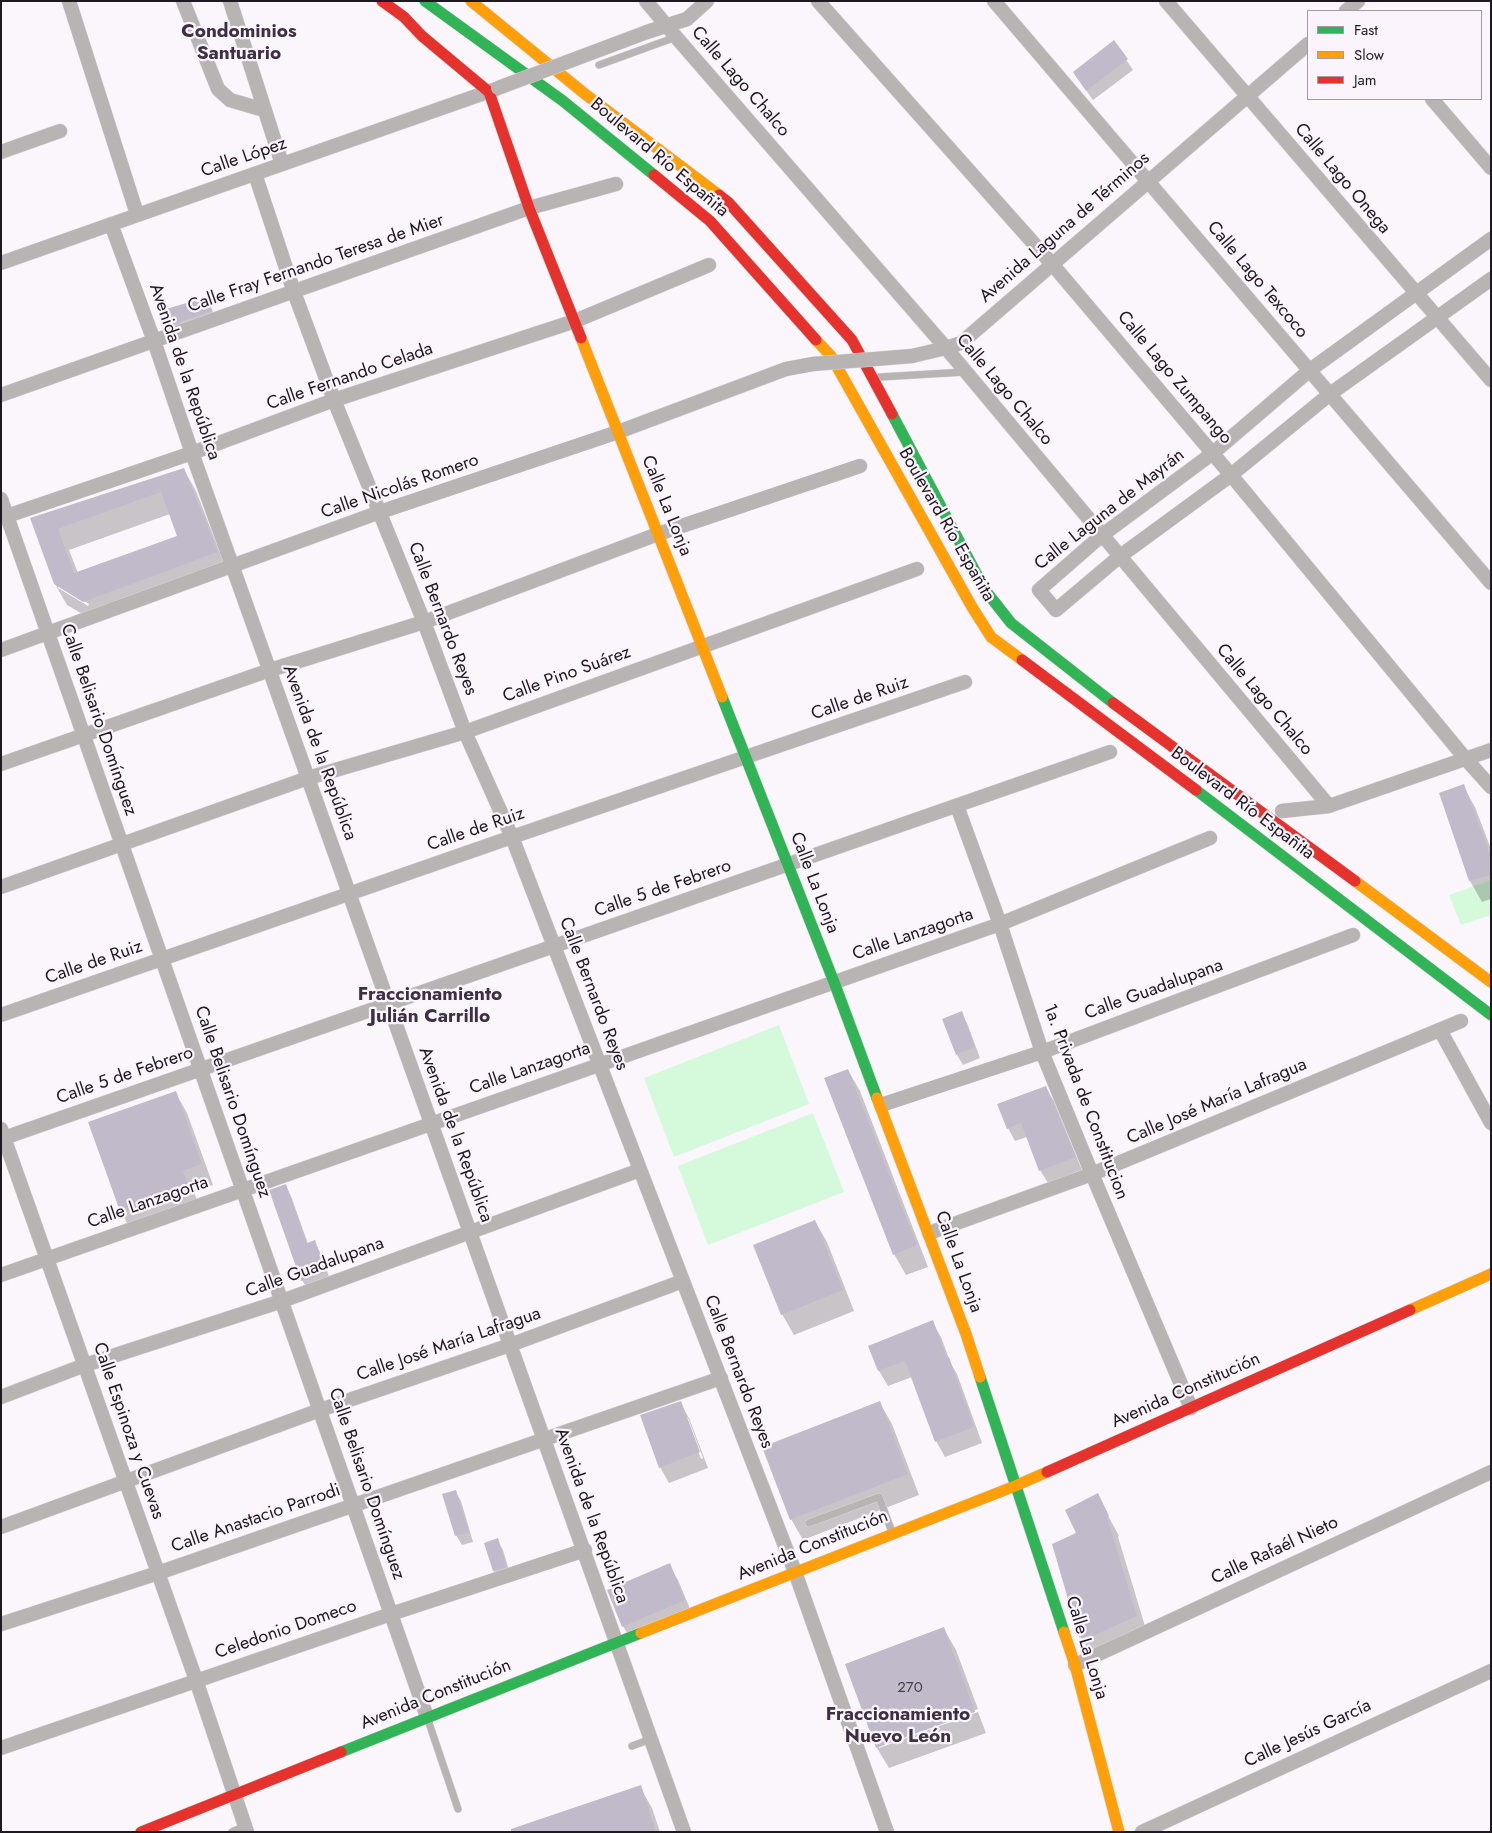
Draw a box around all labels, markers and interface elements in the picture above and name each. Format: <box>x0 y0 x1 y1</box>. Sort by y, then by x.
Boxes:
legend <box>1307 10 1482 100</box>
text: Fast <box>1354 19 1378 41</box>
district label: Condominios Santuario <box>181 21 297 65</box>
street label: Calle Lago Chalco <box>686 22 794 142</box>
text: Slow <box>1354 44 1384 66</box>
text: Jam <box>1354 69 1377 91</box>
street label: Boulevard Río Españita <box>585 94 733 222</box>
street label: Calle Lago Onega <box>1289 119 1395 239</box>
street label: Calle López <box>198 133 290 183</box>
street label: Avenida Laguna de Términos <box>975 148 1155 308</box>
street label: Calle Fray Fernando Teresa de Mier <box>185 210 447 318</box>
street label: Calle Lago Texcoco <box>1202 217 1312 343</box>
street label: Avenida de la República <box>144 281 224 463</box>
street label: Calle Lago Zumpango <box>1112 307 1236 449</box>
street label: Calle Lago Chalco <box>951 330 1057 450</box>
street label: Calle Fernando Celada <box>264 338 436 416</box>
street label: Boulevard Río Españita <box>893 444 999 606</box>
street label: Calle Laguna de Mayrán <box>1031 445 1189 575</box>
street label: Calle Nicolás Romero <box>318 450 482 524</box>
street label: Calle La Lonja <box>636 453 696 559</box>
street label: Calle Bernardo Reyes <box>403 539 481 699</box>
street label: Calle Belisario Domínguez <box>55 621 141 819</box>
street label: Calle Lago Chalco <box>1211 640 1317 760</box>
street label: Calle Pino Suárez <box>500 642 634 708</box>
street label: Avenida de la República <box>277 662 361 844</box>
street label: Calle de Ruiz <box>809 672 911 726</box>
street label: Boulevard Río Españita <box>1166 743 1318 865</box>
street label: Calle de Ruiz <box>425 803 527 857</box>
street label: Calle La Lonja <box>785 829 843 937</box>
street label: Calle 5 de Febrero <box>592 855 734 923</box>
street label: Calle Lanzagorta <box>850 904 976 966</box>
street label: Calle Bernardo Reyes <box>554 914 632 1074</box>
street label: Calle de Ruiz <box>43 936 145 990</box>
street label: Calle Guadalupana <box>1082 955 1226 1025</box>
district label: Fraccionamiento Julián Carrillo <box>358 984 502 1028</box>
street label: 1a. Privada de Constitucion <box>1038 1001 1132 1203</box>
street label: Calle Belisario Domínguez <box>189 1003 275 1201</box>
street label: Calle Lanzagorta <box>467 1038 593 1100</box>
street label: Calle 5 de Febrero <box>54 1042 196 1110</box>
street label: Avenida de la República <box>413 1044 497 1226</box>
street label: Calle José María Lafragua <box>1124 1054 1310 1150</box>
street label: Calle Lanzagorta <box>85 1172 211 1234</box>
street label: Calle La Lonja <box>930 1208 986 1316</box>
street label: Calle Guadalupana <box>243 1233 387 1303</box>
street label: Calle Bernardo Reyes <box>699 1292 777 1452</box>
street label: Calle José María Lafragua <box>354 1303 544 1387</box>
street label: Calle Espinoza y Cuevas <box>88 1340 168 1522</box>
street label: Avenida Constitución <box>1108 1348 1264 1434</box>
street label: Calle Belisario Domínguez <box>323 1385 409 1583</box>
street label: Avenida de la República <box>549 1425 633 1607</box>
street label: Calle Anastacio Parrodi <box>169 1480 343 1558</box>
street label: Avenida Constitución <box>735 1506 891 1586</box>
street label: Calle Rafaél Nieto <box>1208 1512 1342 1590</box>
street label: Calle La Lonja <box>1060 1594 1112 1702</box>
street label: Celedonio Domeco <box>212 1596 360 1664</box>
street label: Avenida Constitución <box>358 1655 514 1735</box>
house number: 270 <box>897 1679 923 1697</box>
street label: Calle Jesús García <box>1241 1695 1375 1773</box>
district label: Fraccionamiento Nuevo León <box>826 1704 970 1748</box>

